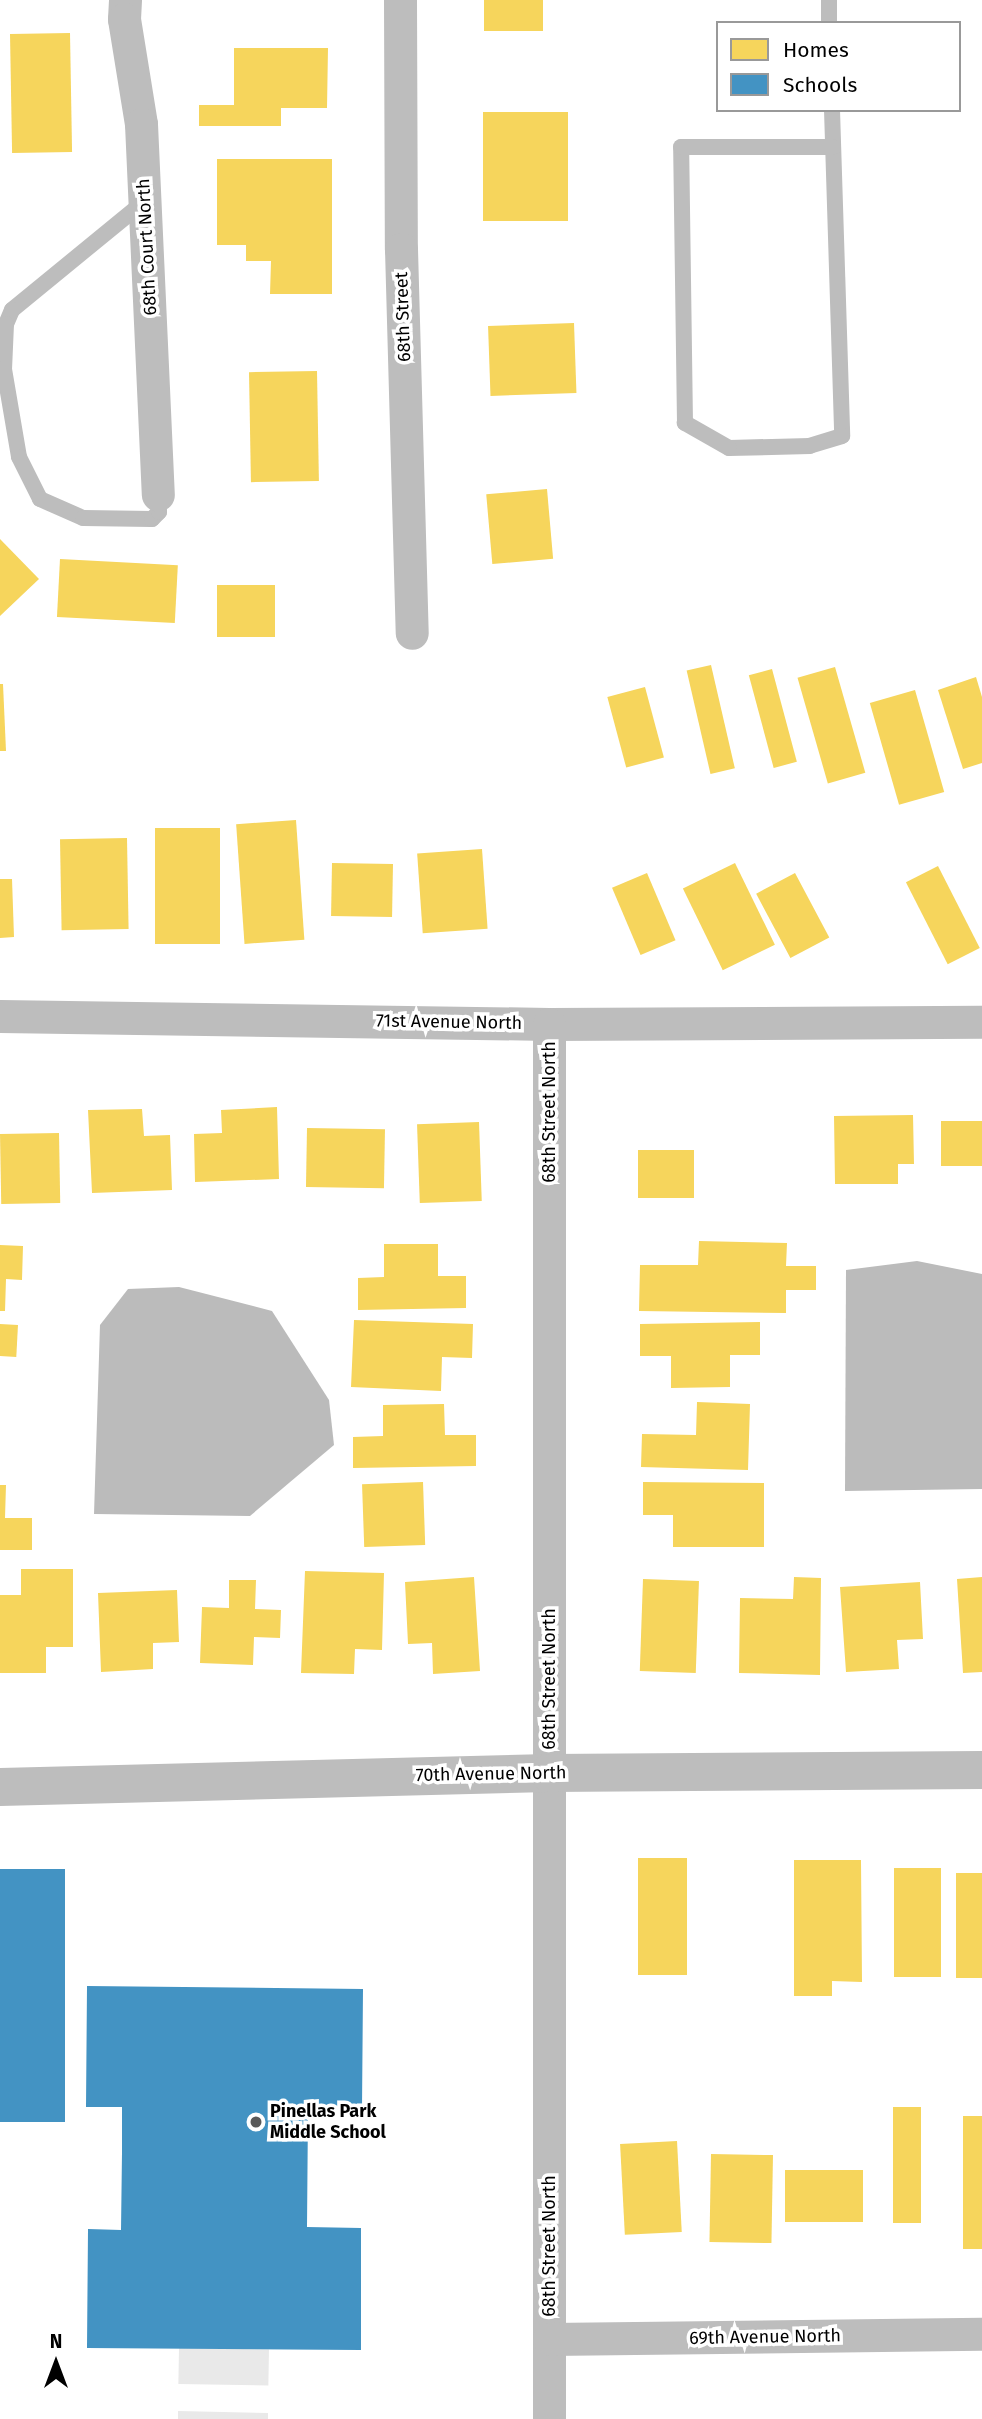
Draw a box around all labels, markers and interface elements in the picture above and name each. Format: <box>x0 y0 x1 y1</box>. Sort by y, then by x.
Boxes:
legend <box>716 21 961 112</box>
text: Homes <box>783 37 849 63</box>
text: Schools <box>783 72 857 98</box>
street label: 68th Court North <box>133 178 161 316</box>
street label: 68th Street <box>391 272 415 362</box>
street label: 71st Avenue North <box>376 1010 522 1034</box>
street label: 68th Street North <box>538 1041 560 1183</box>
street label: 68th Street North <box>538 1608 560 1750</box>
street label: 70th Avenue North <box>415 1762 567 1786</box>
place label: Pinellas Park Middle School <box>270 2101 386 2144</box>
marker: Pinellas Park Middle School <box>248 2114 264 2130</box>
street label: 68th Street North <box>538 2175 560 2317</box>
street label: 69th Avenue North <box>689 2325 841 2349</box>
north arrow <box>21 2328 91 2398</box>
text: N <box>50 2330 62 2353</box>

